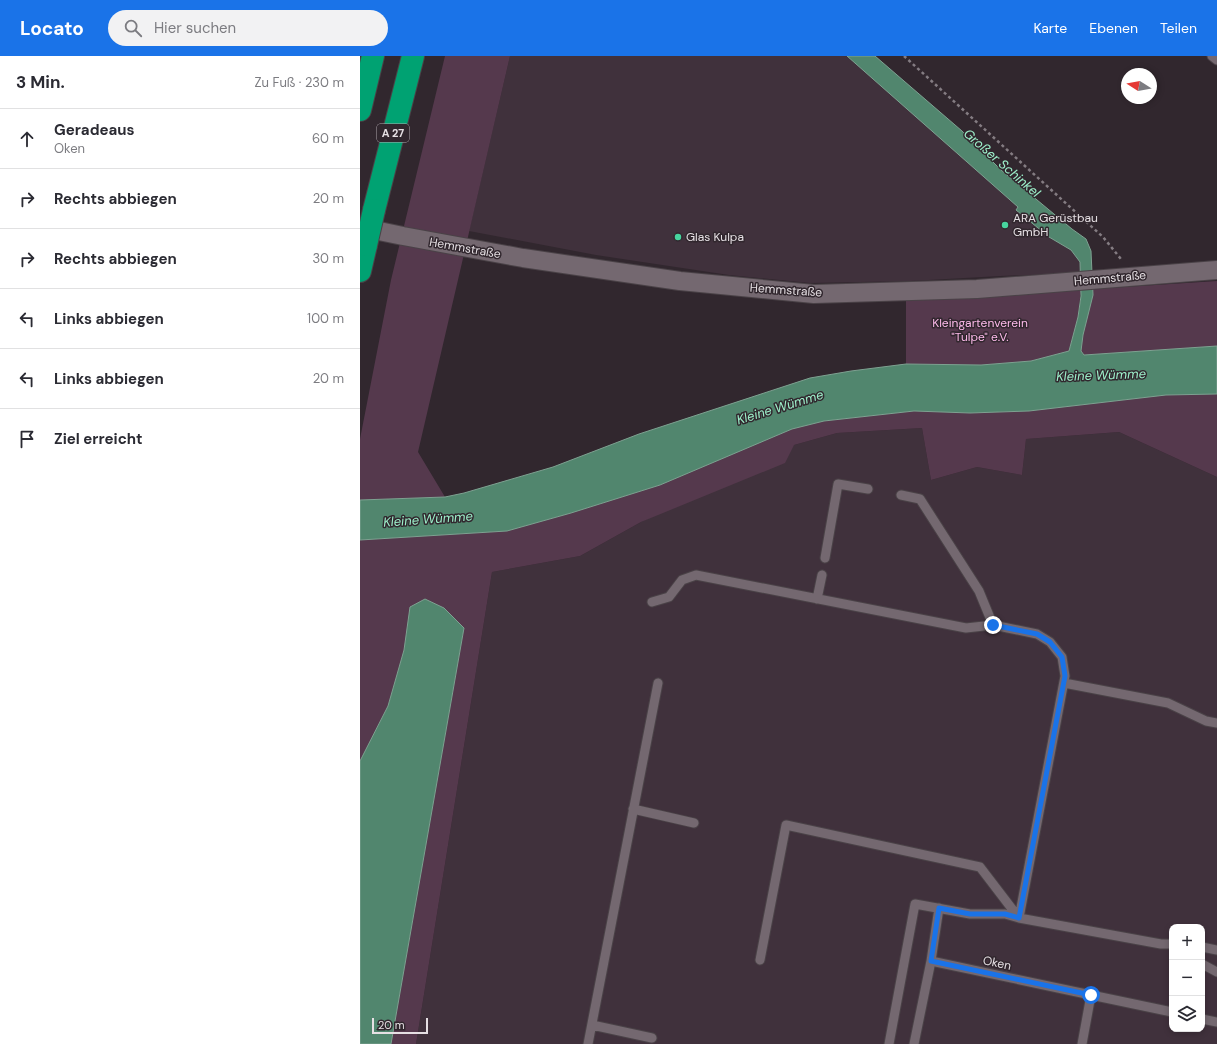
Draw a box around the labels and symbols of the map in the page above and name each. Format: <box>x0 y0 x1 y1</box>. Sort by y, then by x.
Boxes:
north arrow <box>1121 68 1157 104</box>
road number: A 27 <box>377 124 409 142</box>
water label: Großer Schinkel <box>960 125 1045 202</box>
place label: ARA Gerüstbau GmbH <box>1013 210 1098 240</box>
marker: ARA Gerüstbau GmbH <box>1000 220 1010 230</box>
place label: Glas Kulpa <box>686 229 744 245</box>
marker: Glas Kulpa <box>673 232 683 242</box>
street label: Hemmstraße <box>428 234 502 262</box>
street label: Hemmstraße <box>1073 267 1147 289</box>
street label: Hemmstraße <box>749 279 823 301</box>
park label: Kleingartenverein "Tulpe" e.V. <box>932 315 1028 345</box>
water label: Kleine Wümme <box>1056 365 1146 385</box>
water label: Kleine Wümme <box>734 386 826 428</box>
water label: Kleine Wümme <box>383 507 473 531</box>
route end <box>984 616 1002 634</box>
street label: Oken <box>981 952 1013 974</box>
route start <box>1082 986 1100 1004</box>
scale bar <box>372 1016 428 1035</box>

